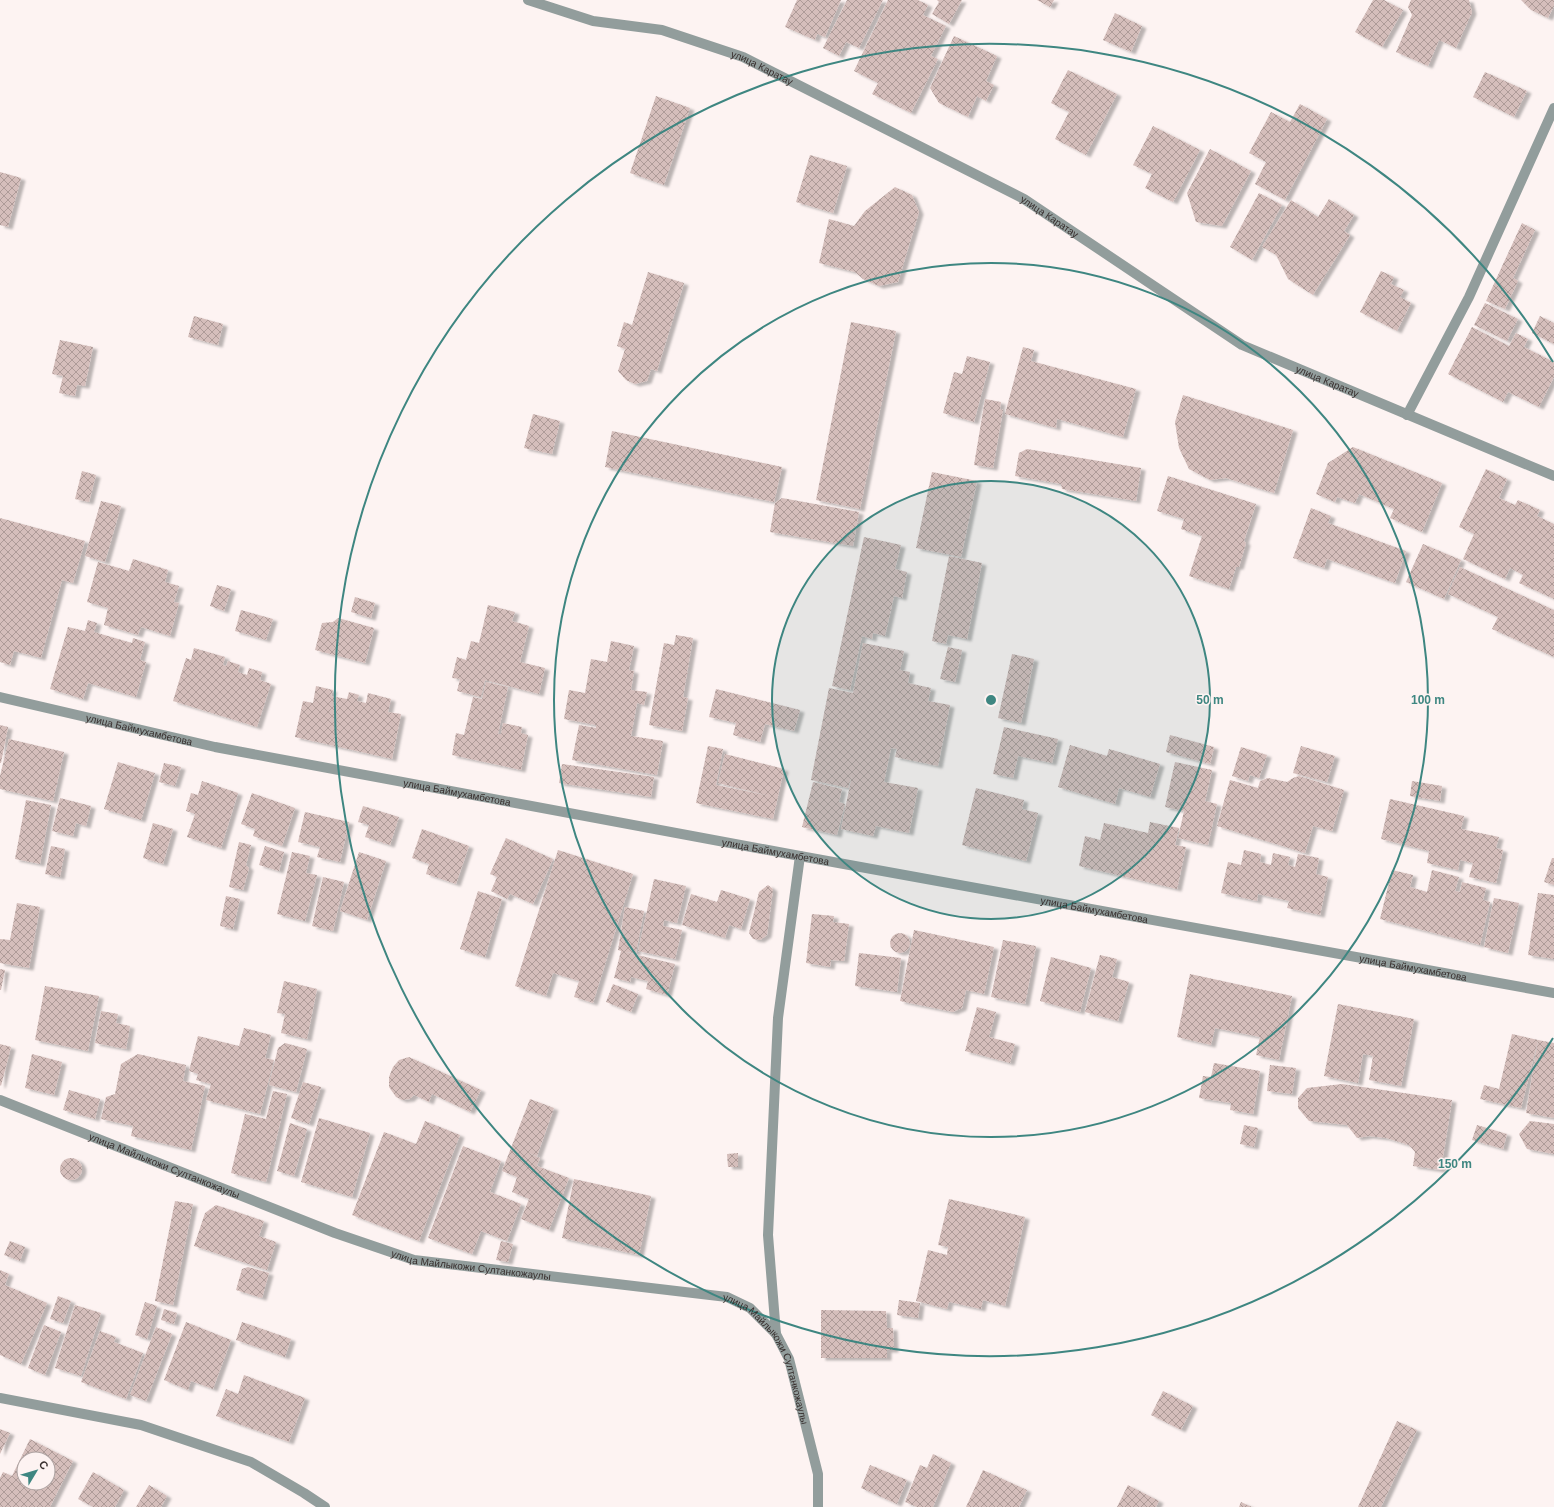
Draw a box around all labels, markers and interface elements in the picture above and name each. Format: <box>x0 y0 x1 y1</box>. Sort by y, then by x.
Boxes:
street label: улица Каратау <box>730 48 795 87</box>
street label: улица Каратау <box>1019 193 1080 240</box>
street label: улица Каратау <box>1294 363 1360 399</box>
centre of rings <box>984 693 998 707</box>
text: 50 m <box>1196 693 1224 707</box>
text: 100 m <box>1411 693 1445 707</box>
street label: улица Баймухамбетова <box>85 712 194 748</box>
street label: улица Баймухамбетова <box>402 777 512 808</box>
street label: улица Баймухамбетова <box>721 837 830 867</box>
street label: улица Баймухамбетова <box>1040 895 1149 925</box>
street label: улица Баймухамбетова <box>1359 953 1468 983</box>
street label: улица Майлыкожи Султанкожаулы <box>87 1131 241 1201</box>
text: 150 m <box>1438 1157 1472 1171</box>
street label: улица Майлыкожи Султанкожаулы <box>390 1248 551 1282</box>
street label: улица Майлыкожи Султанкожаулы <box>723 1292 810 1426</box>
north arrow <box>16 1451 56 1491</box>
text: С <box>37 1458 51 1472</box>

